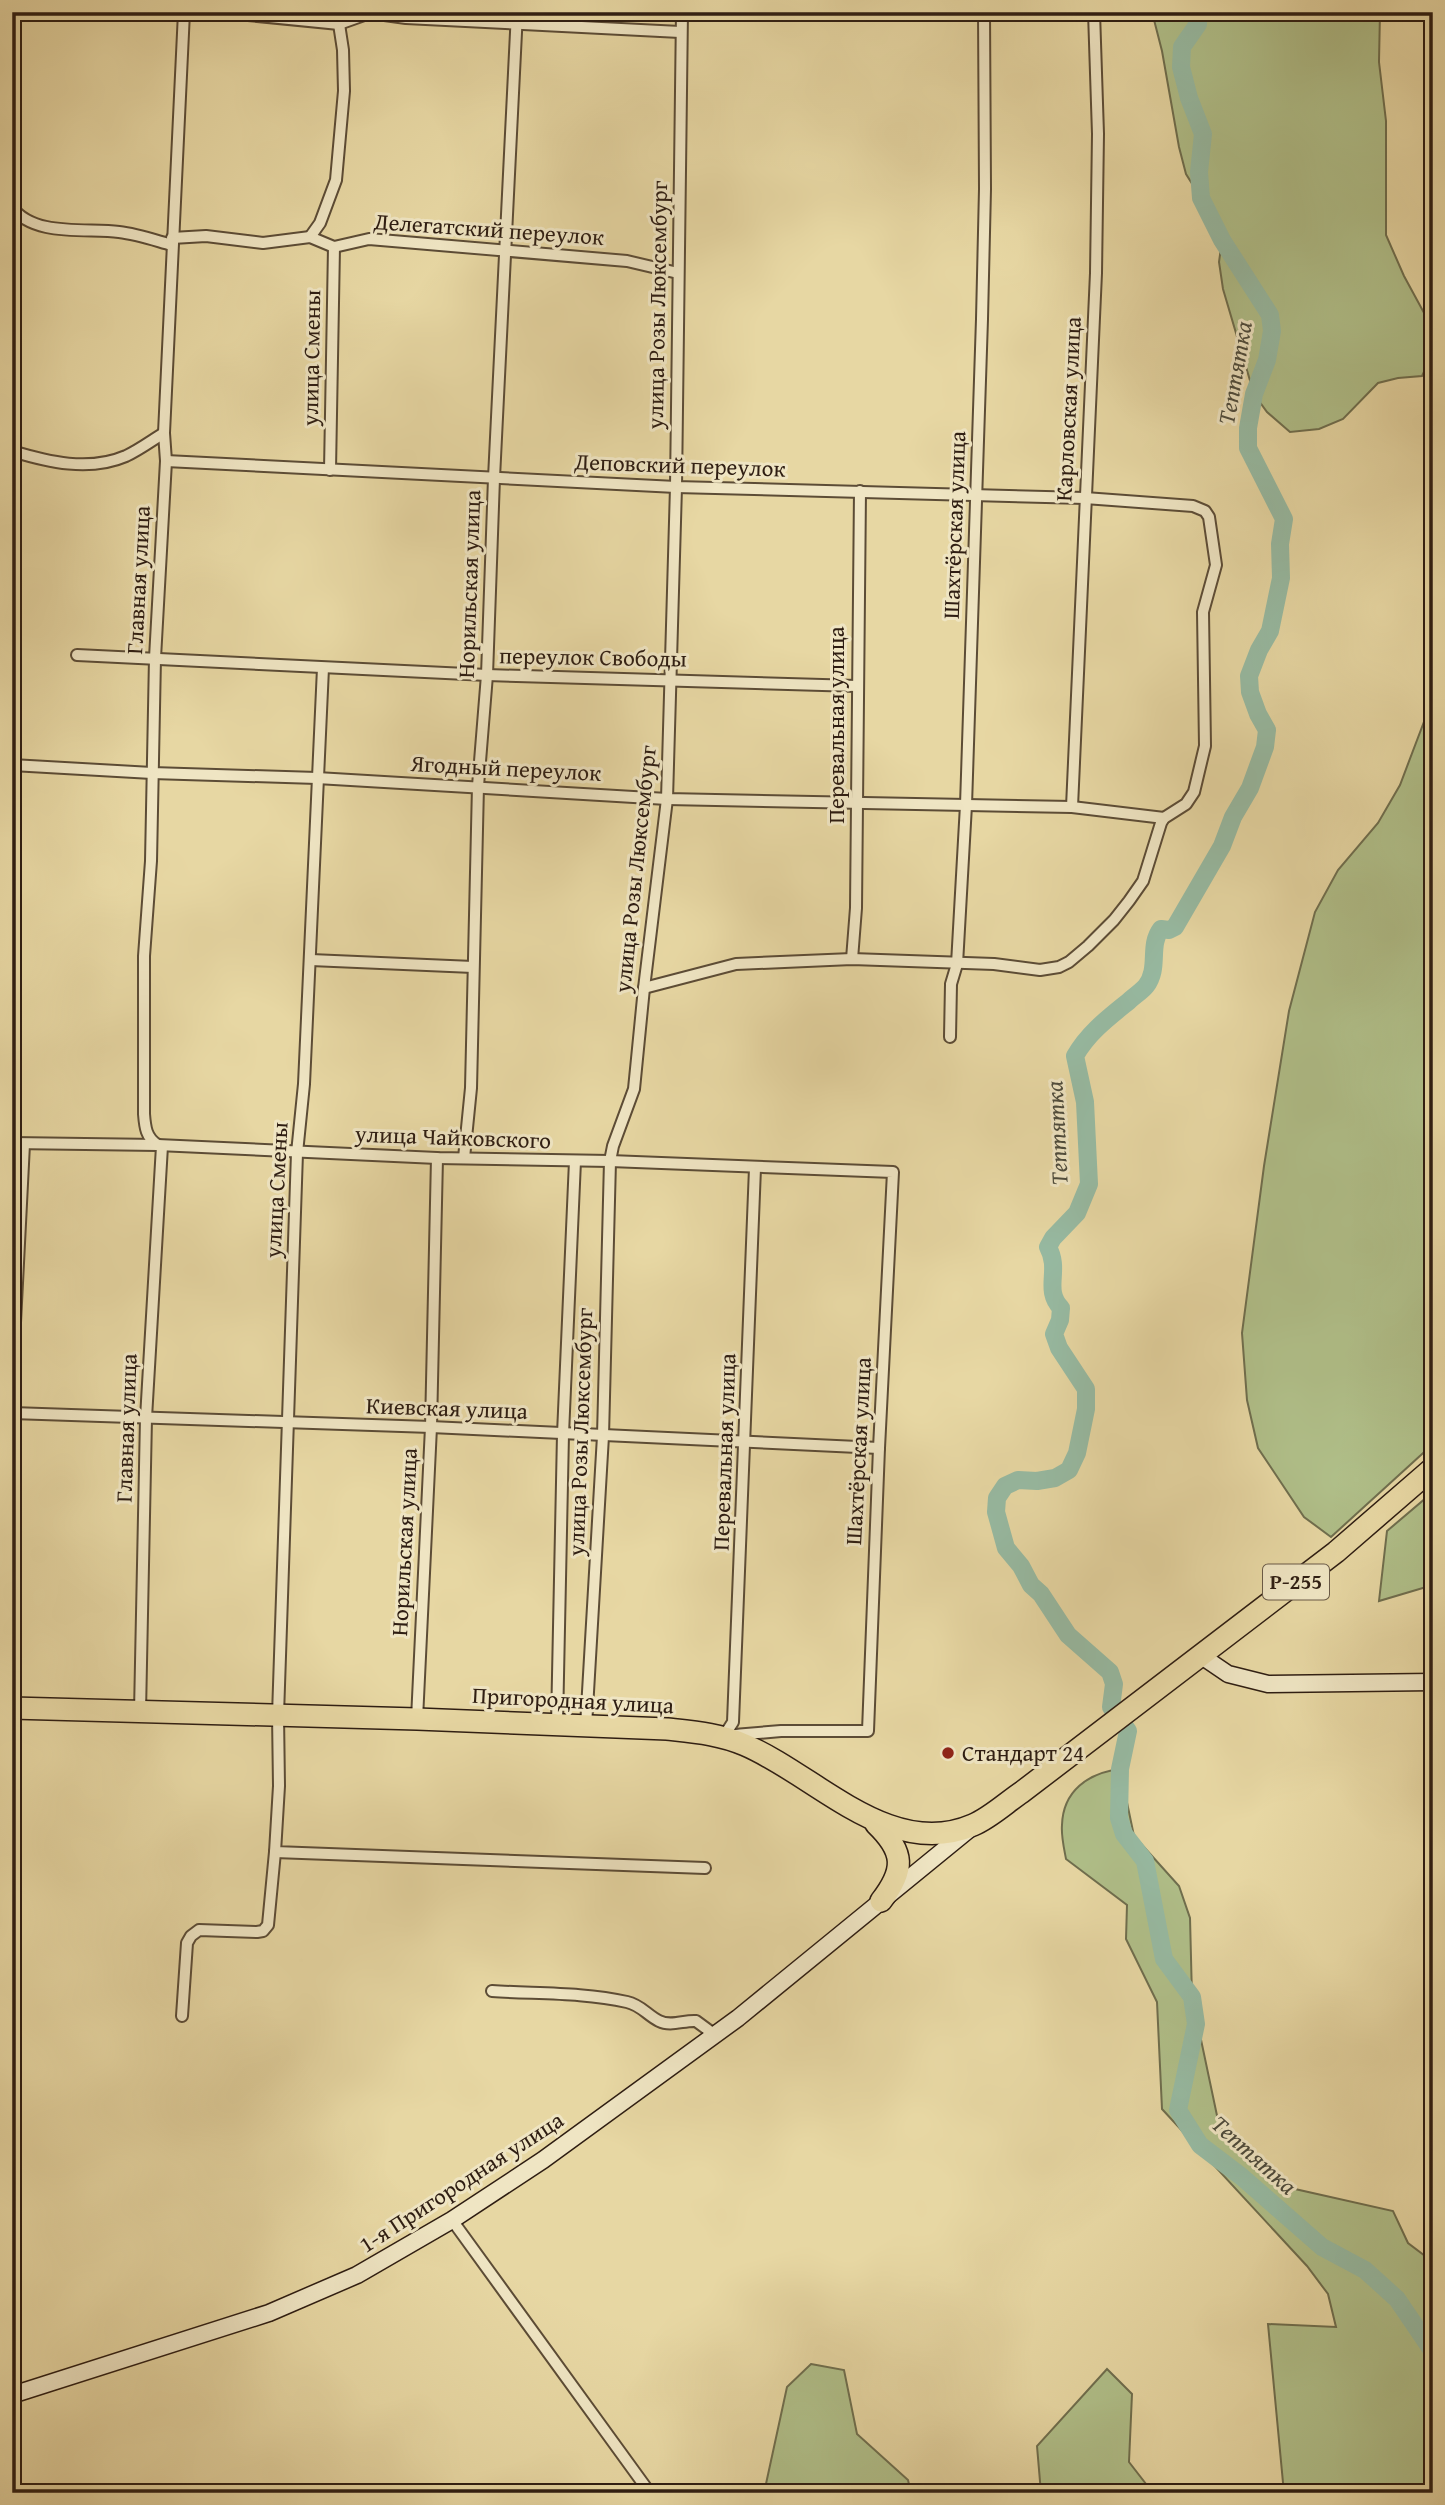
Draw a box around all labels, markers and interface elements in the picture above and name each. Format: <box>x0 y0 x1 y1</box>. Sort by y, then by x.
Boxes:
street label: улица Розы Люксембург <box>638 180 675 431</box>
street label: Делегатский переулок <box>372 204 605 253</box>
street label: улица Смены <box>293 290 328 427</box>
street label: Карловская улица <box>1046 316 1089 502</box>
water label: Тептятка <box>1208 318 1261 427</box>
street label: Шахтёрская улица <box>934 430 973 620</box>
street label: Деповский переулок <box>573 444 786 485</box>
street label: Норильская улица <box>449 489 488 679</box>
street label: Главная улица <box>117 505 158 655</box>
street label: Перевальная улица <box>819 626 852 824</box>
street label: переулок Свободы <box>499 638 687 675</box>
street label: улица Розы Люксембург <box>605 743 664 995</box>
street label: Ягодный переулок <box>409 746 602 789</box>
water label: Тептятка <box>1036 1080 1077 1186</box>
street label: улица Чайковского <box>353 1117 552 1156</box>
street label: улица Смены <box>255 1121 296 1260</box>
street label: улица Розы Люксембург <box>559 1307 600 1558</box>
street label: Главная улица <box>106 1353 145 1503</box>
street label: Перевальная улица <box>704 1353 743 1551</box>
street label: Шахтёрская улица <box>836 1356 879 1546</box>
street label: Киевская улица <box>366 1388 528 1427</box>
street label: Норильская улица <box>382 1447 425 1637</box>
road number: Р-255 <box>1263 1564 1329 1600</box>
street label: Пригородная улица <box>471 1678 675 1721</box>
place label: Стандарт 24 <box>962 1736 1084 1769</box>
marker: Стандарт 24 <box>940 1745 956 1761</box>
street label: 1-я Пригородная улица <box>352 2103 569 2260</box>
water label: Тептятка <box>1204 2107 1305 2203</box>

